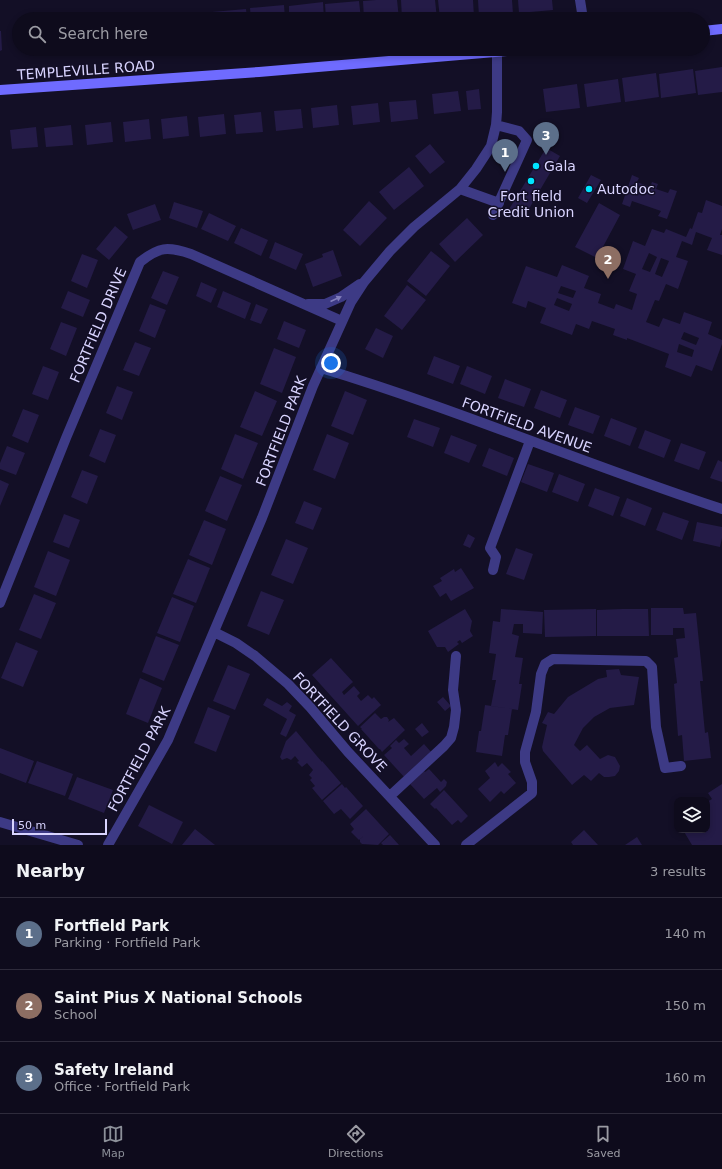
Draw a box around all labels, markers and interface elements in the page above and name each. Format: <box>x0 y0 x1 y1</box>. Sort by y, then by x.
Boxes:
search box <box>12 12 710 56</box>
icon: search <box>26 23 48 45</box>
text: Search here <box>58 25 148 43</box>
street label: TEMPLEVILLE ROAD <box>16 57 155 83</box>
pin: 3 <box>533 122 559 155</box>
pin: 1 <box>492 139 518 172</box>
place label: Gala <box>544 158 576 174</box>
marker: Gala <box>531 161 541 171</box>
marker: Fort field Credit Union <box>526 176 536 186</box>
place label: Autodoc <box>597 181 655 197</box>
marker: Autodoc <box>584 184 594 194</box>
place label: Fort field Credit Union <box>487 188 575 220</box>
pin: 2 <box>595 246 621 279</box>
street label: FORTFIELD DRIVE <box>67 265 129 385</box>
one-way arrow <box>331 296 342 302</box>
your location <box>321 353 341 373</box>
street label: FORTFIELD PARK <box>253 373 310 488</box>
street label: FORTFIELD AVENUE <box>460 394 594 456</box>
street label: FORTFIELD GROVE <box>290 669 390 775</box>
street label: FORTFIELD PARK <box>105 703 174 814</box>
map controls <box>674 797 710 833</box>
button: layers <box>674 797 710 833</box>
scale bar <box>12 817 107 836</box>
text: 50 m <box>18 819 46 832</box>
text: Nearby <box>16 861 85 881</box>
text: 3 results <box>650 864 706 879</box>
text: Fortfield Park <box>54 917 169 935</box>
text: 1 <box>24 926 34 941</box>
text: 140 m <box>664 926 706 941</box>
text: Parking · Fortfield Park <box>54 935 200 950</box>
text: Saint Pius X National Schools <box>54 989 302 1007</box>
text: 2 <box>24 998 34 1013</box>
text: 150 m <box>664 998 706 1013</box>
text: School <box>54 1007 97 1022</box>
text: Safety Ireland <box>54 1061 174 1079</box>
text: 3 <box>24 1070 34 1085</box>
text: 160 m <box>664 1070 706 1085</box>
text: Office · Fortfield Park <box>54 1079 190 1094</box>
tab: Map <box>102 1123 125 1160</box>
tab: Directions <box>328 1123 383 1160</box>
tab: Saved <box>586 1123 620 1160</box>

